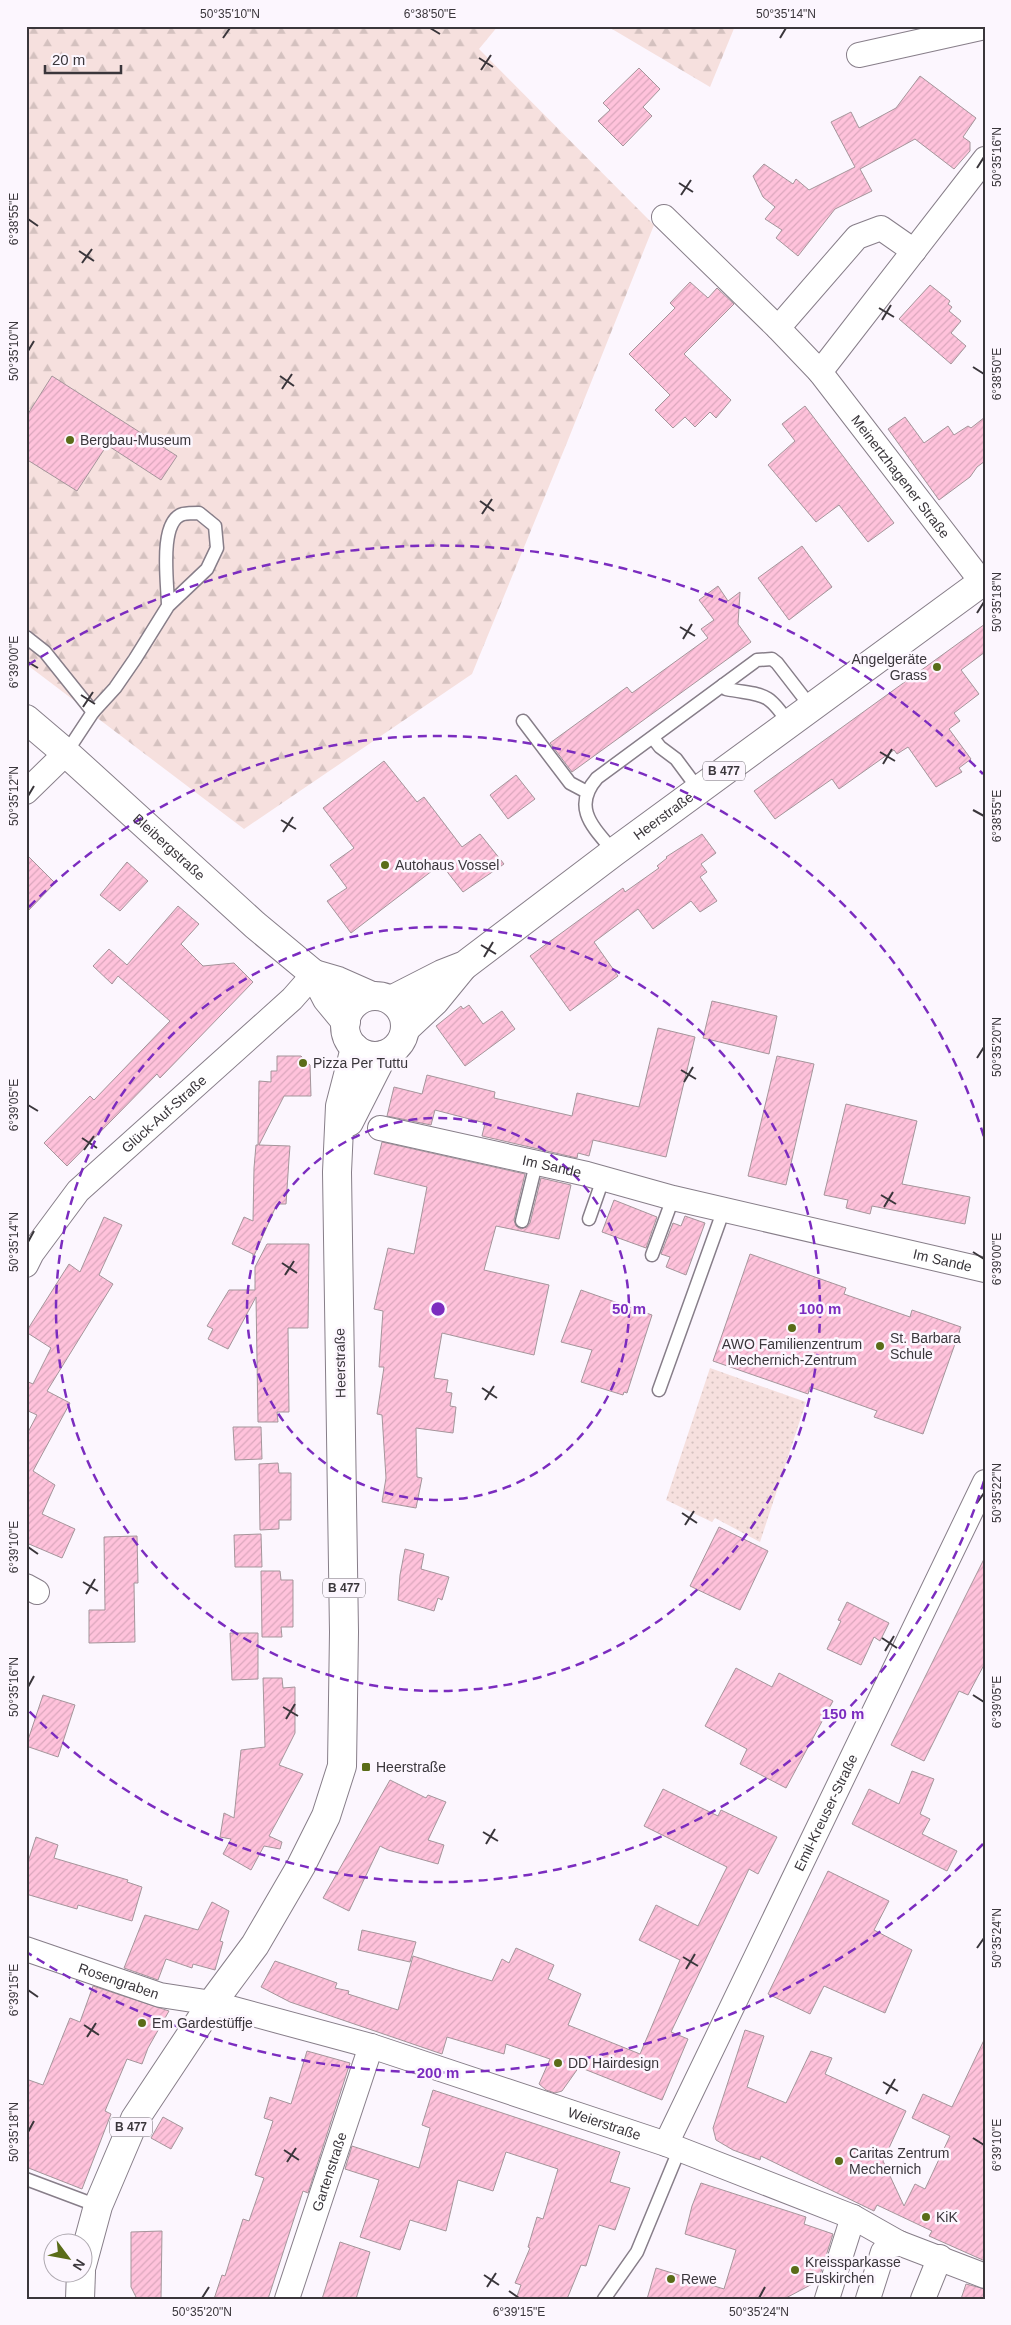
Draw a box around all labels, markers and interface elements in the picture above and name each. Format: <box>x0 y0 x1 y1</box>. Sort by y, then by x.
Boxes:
text: 50°35'10"N <box>200 7 260 21</box>
text: 6°38'50"E <box>404 7 456 21</box>
text: 50°35'14"N <box>756 7 816 21</box>
scale bar <box>45 42 121 74</box>
text: 20 m <box>52 51 85 68</box>
text: 50°35'16"N <box>990 127 1004 187</box>
text: 6°38'55"E <box>7 193 21 245</box>
text: 50°35'10"N <box>7 321 21 381</box>
text: 6°38'50"E <box>990 348 1004 400</box>
street label: Meinertzhagener Straße <box>848 412 953 541</box>
place label: Bergbau-Museum <box>80 432 191 448</box>
marker: Bergbau-Museum <box>64 434 76 446</box>
text: 50°35'18"N <box>990 572 1004 632</box>
text: 6°39'00"E <box>7 636 21 688</box>
place label: Angelgeräte Grass <box>851 651 927 683</box>
marker: Angelgeräte Grass <box>931 661 943 673</box>
road number: B 477 <box>703 761 745 780</box>
text: 50°35'12"N <box>7 766 21 826</box>
street label: Heerstraße <box>630 789 696 843</box>
text: 6°38'55"E <box>990 790 1004 842</box>
street label: Bleibergstraße <box>130 810 208 884</box>
place label: Autohaus Vossel <box>395 857 499 873</box>
marker: Autohaus Vossel <box>379 859 391 871</box>
text: 50°35'20"N <box>990 1017 1004 1077</box>
place label: Pizza Per Tuttu <box>313 1055 408 1071</box>
marker: Pizza Per Tuttu <box>297 1057 309 1069</box>
street label: Glück-Auf-Straße <box>118 1072 210 1156</box>
text: 6°39'05"E <box>7 1079 21 1131</box>
street label: Im Sande <box>521 1152 583 1181</box>
text: 50°35'14"N <box>7 1212 21 1272</box>
text: 6°39'00"E <box>990 1233 1004 1285</box>
street label: Im Sande <box>912 1246 974 1275</box>
centre of rings <box>429 1300 447 1318</box>
text: 50 m <box>612 1300 646 1317</box>
text: 100 m <box>799 1300 841 1317</box>
marker: AWO Familienzentrum Mechernich-Zentrum <box>786 1322 798 1334</box>
street label: Heerstraße <box>331 1328 349 1398</box>
place label: St. Barbara Schule <box>890 1330 961 1362</box>
place label: AWO Familienzentrum Mechernich-Zentrum <box>722 1336 862 1368</box>
marker: St. Barbara Schule <box>874 1340 886 1352</box>
text: 50°35'22"N <box>990 1463 1004 1523</box>
text: 6°39'10"E <box>7 1521 21 1573</box>
road number: B 477 <box>323 1579 365 1598</box>
text: 50°35'16"N <box>7 1657 21 1717</box>
text: 6°39'05"E <box>990 1676 1004 1728</box>
text: 150 m <box>822 1705 864 1722</box>
street label: Emil-Kreuser-Straße <box>791 1751 861 1873</box>
place label: Heerstraße <box>376 1759 446 1775</box>
marker: Heerstraße <box>360 1761 372 1773</box>
text: 50°35'24"N <box>990 1908 1004 1968</box>
street label: Rosengraben <box>76 1960 161 2002</box>
text: 6°39'15"E <box>7 1964 21 2016</box>
place label: Em Gardestüffje <box>152 2015 253 2031</box>
marker: Em Gardestüffje <box>136 2017 148 2029</box>
place label: DD Hairdesign <box>568 2055 659 2071</box>
marker: DD Hairdesign <box>552 2057 564 2069</box>
text: 200 m <box>417 2064 459 2081</box>
text: 50°35'18"N <box>7 2102 21 2162</box>
street label: Weierstraße <box>566 2104 643 2143</box>
road number: B 477 <box>110 2118 152 2136</box>
text: 6°39'10"E <box>990 2119 1004 2171</box>
street label: Gartenstraße <box>309 2130 350 2214</box>
place label: Caritas Zentrum Mechernich <box>849 2145 949 2177</box>
marker: Caritas Zentrum Mechernich <box>833 2155 845 2167</box>
place label: KiK <box>936 2209 958 2225</box>
marker: KiK <box>920 2211 932 2223</box>
north arrow <box>42 2232 92 2282</box>
place label: Kreissparkasse Euskirchen <box>805 2254 901 2286</box>
text: N <box>70 2256 88 2273</box>
marker: Kreissparkasse Euskirchen <box>789 2264 801 2276</box>
place label: Rewe <box>681 2271 717 2287</box>
marker: Rewe <box>665 2273 677 2285</box>
text: 50°35'20"N <box>172 2305 232 2319</box>
text: 6°39'15"E <box>493 2305 545 2319</box>
text: 50°35'24"N <box>729 2305 789 2319</box>

